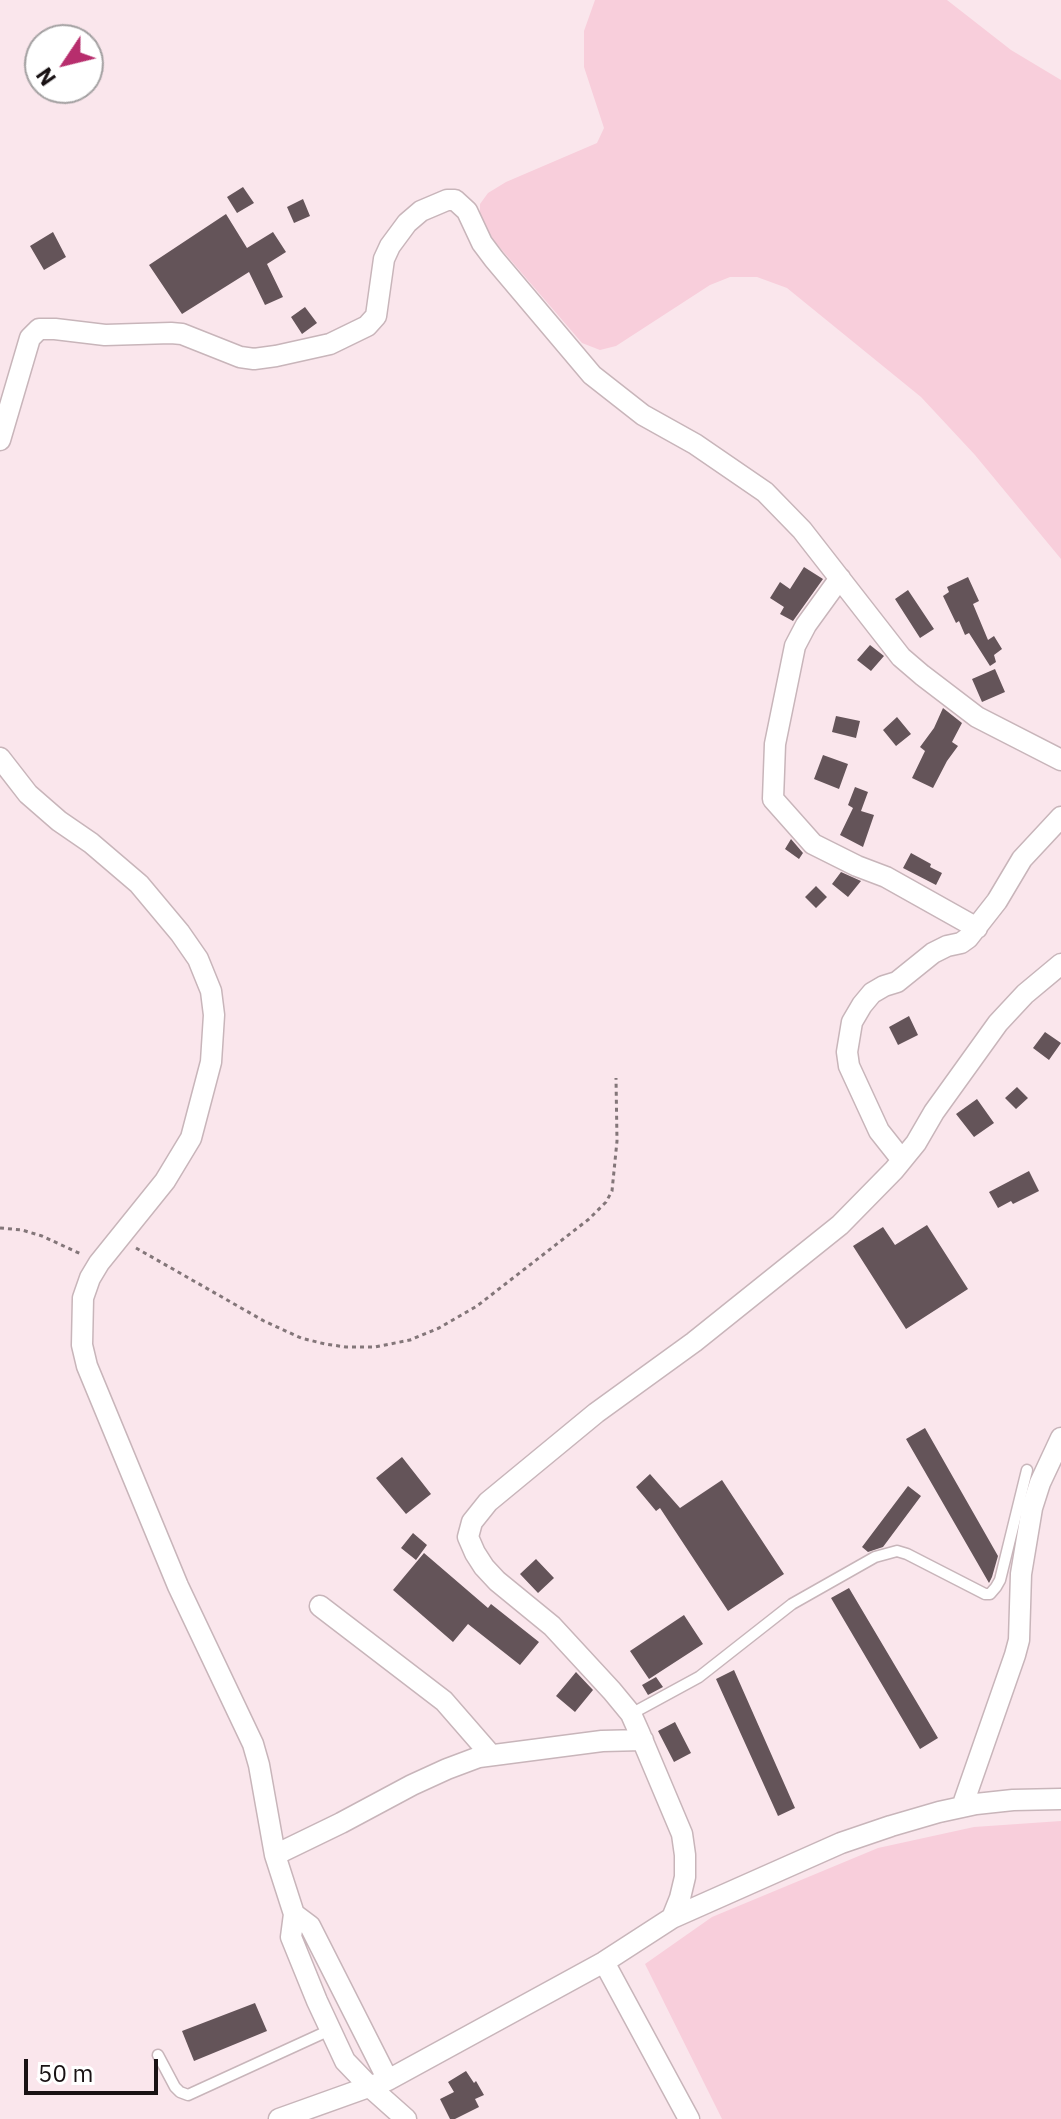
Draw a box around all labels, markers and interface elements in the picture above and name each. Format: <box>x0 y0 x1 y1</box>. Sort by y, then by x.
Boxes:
north arrow <box>24 24 104 104</box>
text: N <box>29 62 62 92</box>
scale bar <box>28 2043 162 2093</box>
text: 50 m <box>38 2057 93 2089</box>

